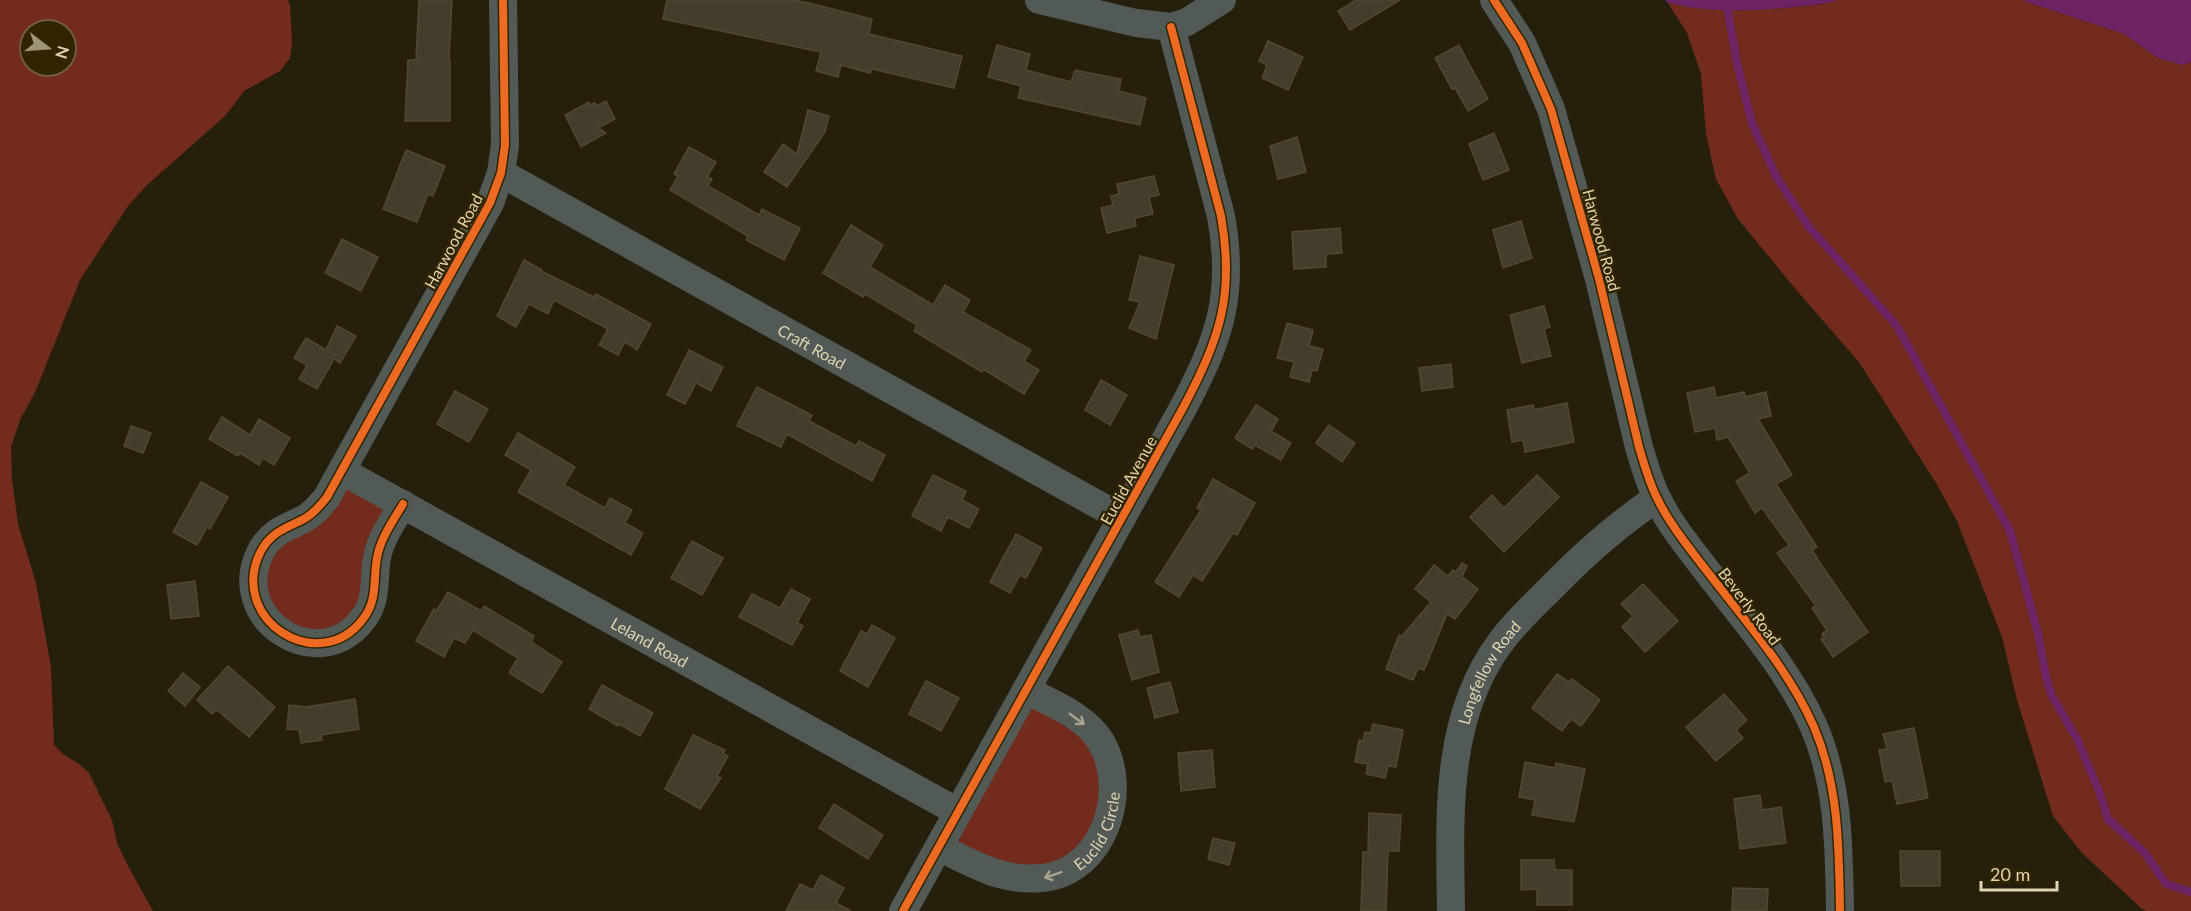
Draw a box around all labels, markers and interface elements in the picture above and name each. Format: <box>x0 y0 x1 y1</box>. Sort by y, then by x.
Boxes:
north arrow <box>18 18 78 78</box>
text: N <box>52 44 74 61</box>
street label: Harwood Road <box>1579 187 1625 293</box>
street label: Harwood Road <box>420 190 486 292</box>
street label: Craft Road <box>775 319 849 372</box>
street label: Euclid Avenue <box>1096 432 1160 528</box>
street label: Beverly Road <box>1715 564 1785 648</box>
street label: Leland Road <box>608 612 692 670</box>
street label: Longfellow Road <box>1453 616 1524 727</box>
one-way arrow <box>1069 713 1085 725</box>
street label: Euclid Circle <box>1069 791 1122 874</box>
scale bar <box>1981 854 2058 892</box>
text: 20 m <box>1990 863 2030 885</box>
one-way arrow <box>1044 870 1063 881</box>

